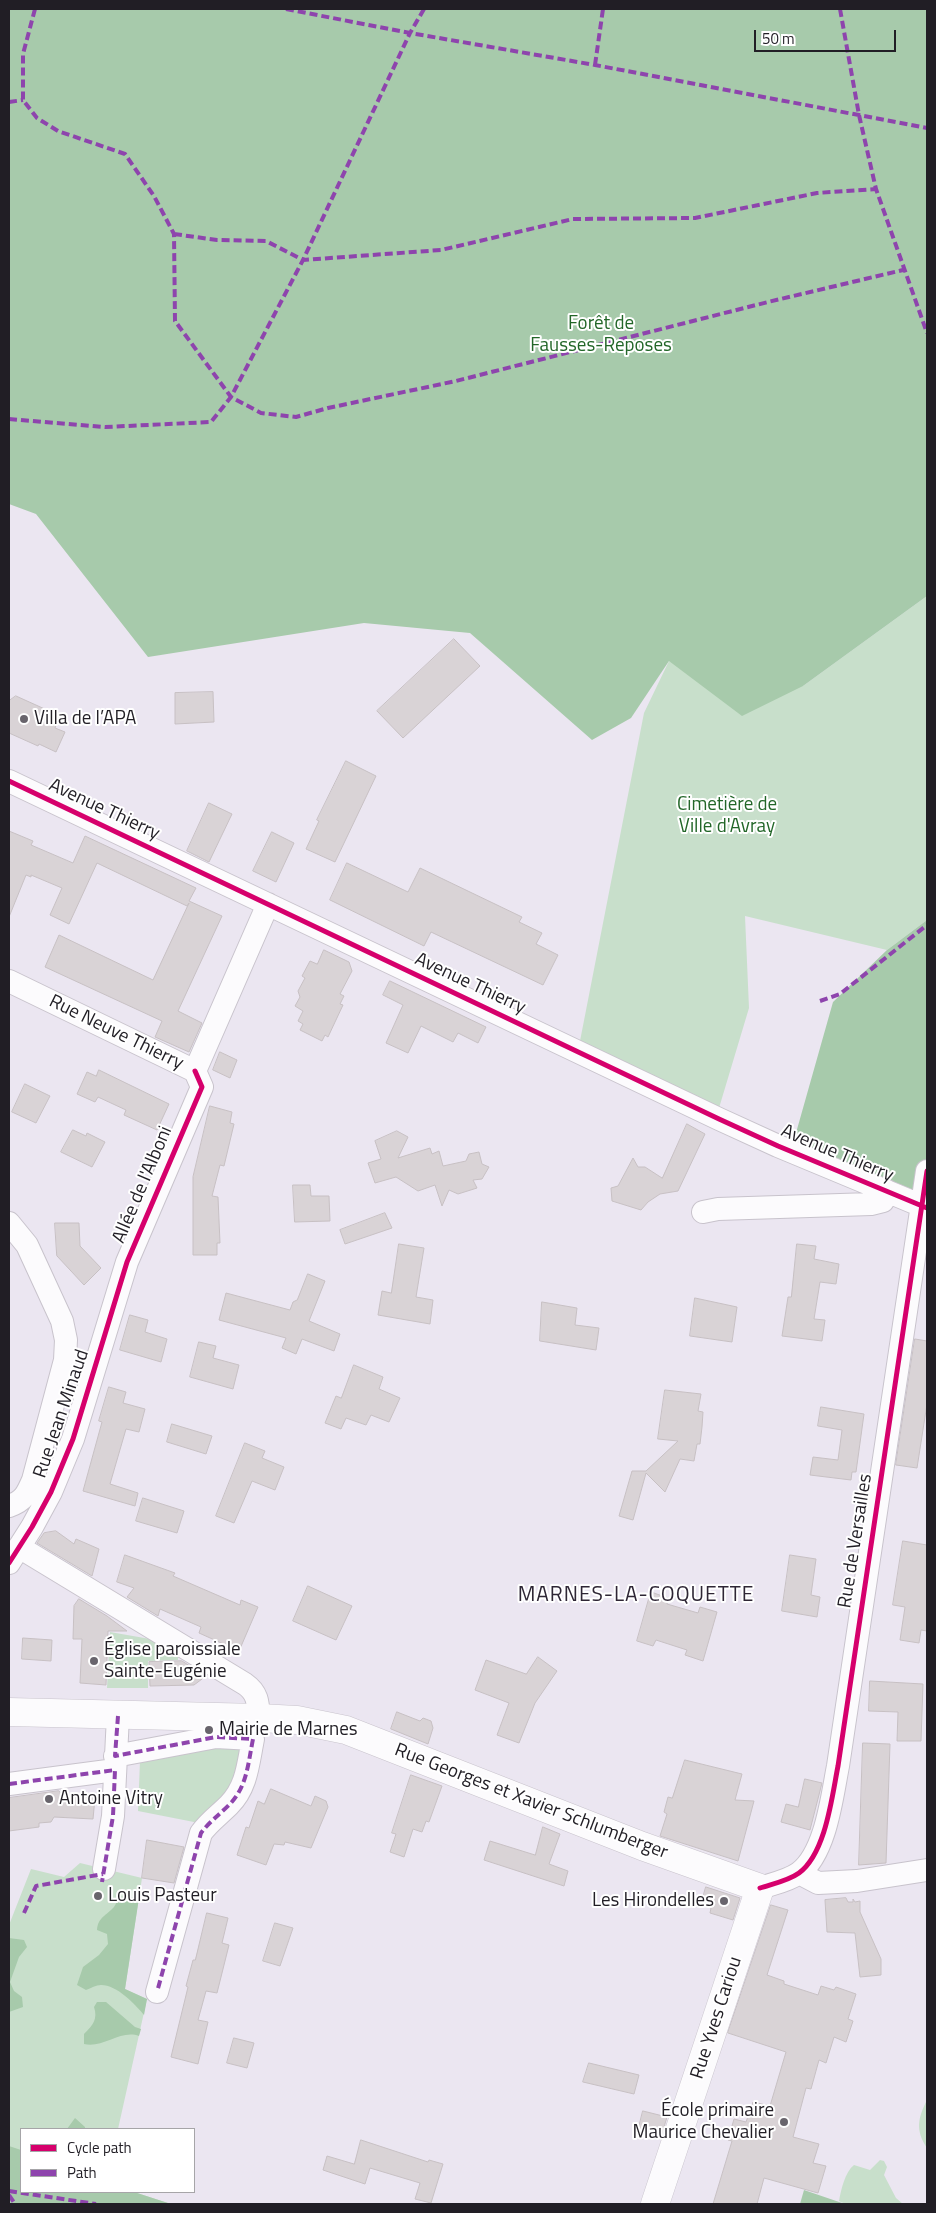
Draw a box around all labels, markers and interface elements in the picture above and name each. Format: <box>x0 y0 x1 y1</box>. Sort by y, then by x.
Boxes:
scale bar <box>756 20 898 52</box>
text: 50 m <box>762 27 795 50</box>
park label: Forêt de Fausses-Reposes <box>530 313 672 357</box>
place label: Villa de l’APA <box>34 708 136 730</box>
marker: Villa de l’APA <box>18 713 30 725</box>
street label: Avenue Thierry <box>45 774 163 846</box>
park label: Cimetière de Ville d'Avray <box>677 794 777 838</box>
street label: Avenue Thierry <box>411 948 529 1020</box>
street label: Rue Neuve Thierry <box>45 991 187 1075</box>
street label: Avenue Thierry <box>777 1120 897 1188</box>
street label: Allée de l'Alboni <box>108 1123 178 1247</box>
street label: Rue Jean Minaud <box>29 1347 95 1481</box>
street label: Rue de Versailles <box>834 1472 878 1610</box>
district label: MARNES-LA-COQUETTE <box>515 1583 757 1609</box>
place label: Église paroissiale Sainte-Eugénie <box>104 1639 241 1683</box>
marker: Église paroissiale Sainte-Eugénie <box>88 1655 100 1667</box>
place label: Mairie de Marnes <box>219 1719 358 1741</box>
marker: Mairie de Marnes <box>203 1724 215 1736</box>
street label: Rue Georges et Xavier Schlumberger <box>391 1739 671 1865</box>
place label: Antoine Vitry <box>59 1788 163 1810</box>
marker: Antoine Vitry <box>43 1793 55 1805</box>
place label: Louis Pasteur <box>108 1885 217 1907</box>
marker: Louis Pasteur <box>92 1890 104 1902</box>
place label: Les Hirondelles <box>592 1890 714 1912</box>
marker: Les Hirondelles <box>718 1895 730 1907</box>
street label: Rue Yves Cariou <box>686 1954 748 2082</box>
place label: École primaire Maurice Chevalier <box>633 2100 774 2144</box>
marker: École primaire Maurice Chevalier <box>778 2116 790 2128</box>
legend <box>20 2128 195 2193</box>
text: Cycle path <box>67 2136 132 2159</box>
text: Path <box>67 2161 97 2184</box>

